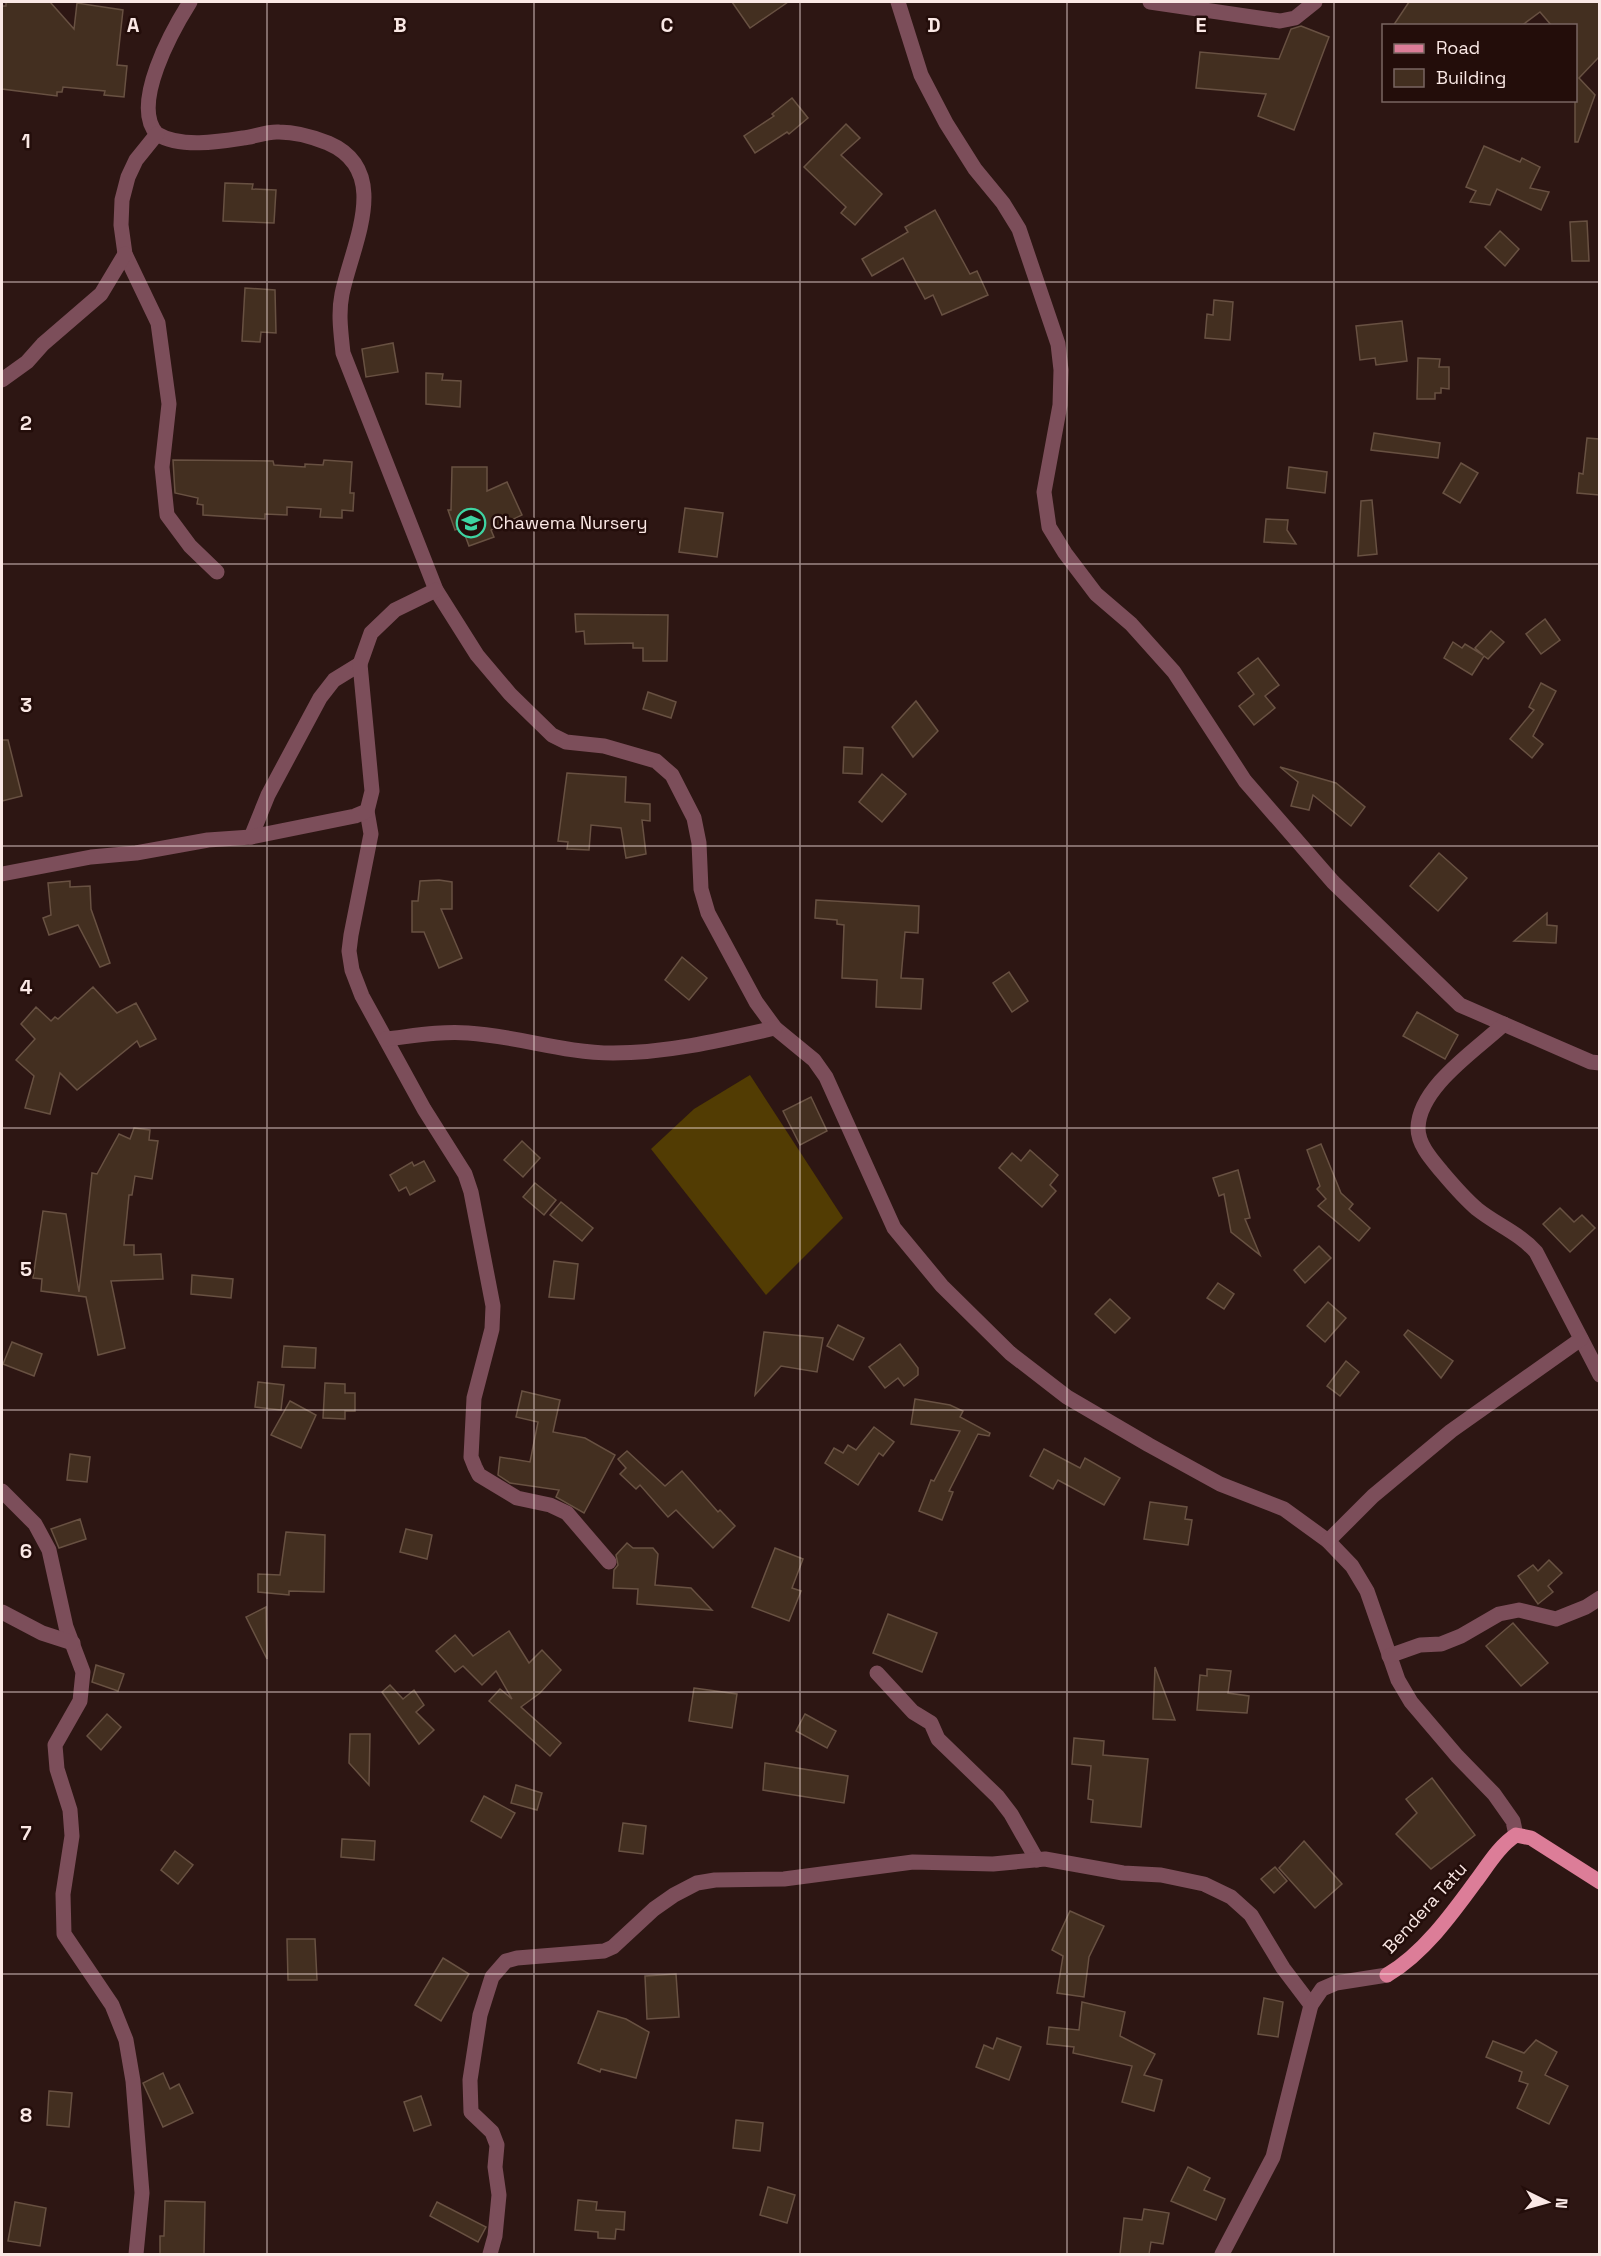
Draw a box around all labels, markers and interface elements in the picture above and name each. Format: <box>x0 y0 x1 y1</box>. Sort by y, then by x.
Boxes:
text: A <box>127 12 140 38</box>
text: B <box>393 12 407 38</box>
text: C <box>661 12 674 38</box>
text: D <box>927 12 941 38</box>
text: E <box>1195 12 1207 38</box>
legend <box>1382 24 1577 102</box>
text: Road <box>1436 36 1480 59</box>
text: Building <box>1436 66 1506 89</box>
text: 1 <box>21 128 31 154</box>
text: 2 <box>20 410 32 436</box>
school or university icon: Chawema Nursery <box>455 507 487 539</box>
place label: Chawema Nursery <box>492 511 648 534</box>
text: 3 <box>20 692 32 718</box>
text: 4 <box>20 974 33 1000</box>
text: 5 <box>20 1256 32 1282</box>
text: 6 <box>20 1538 32 1564</box>
text: 7 <box>20 1820 32 1846</box>
street label: Bendera Tatu <box>1378 1857 1472 1958</box>
text: 8 <box>20 2102 32 2128</box>
north arrow <box>1517 2172 1577 2232</box>
text: N <box>1551 2197 1572 2210</box>

